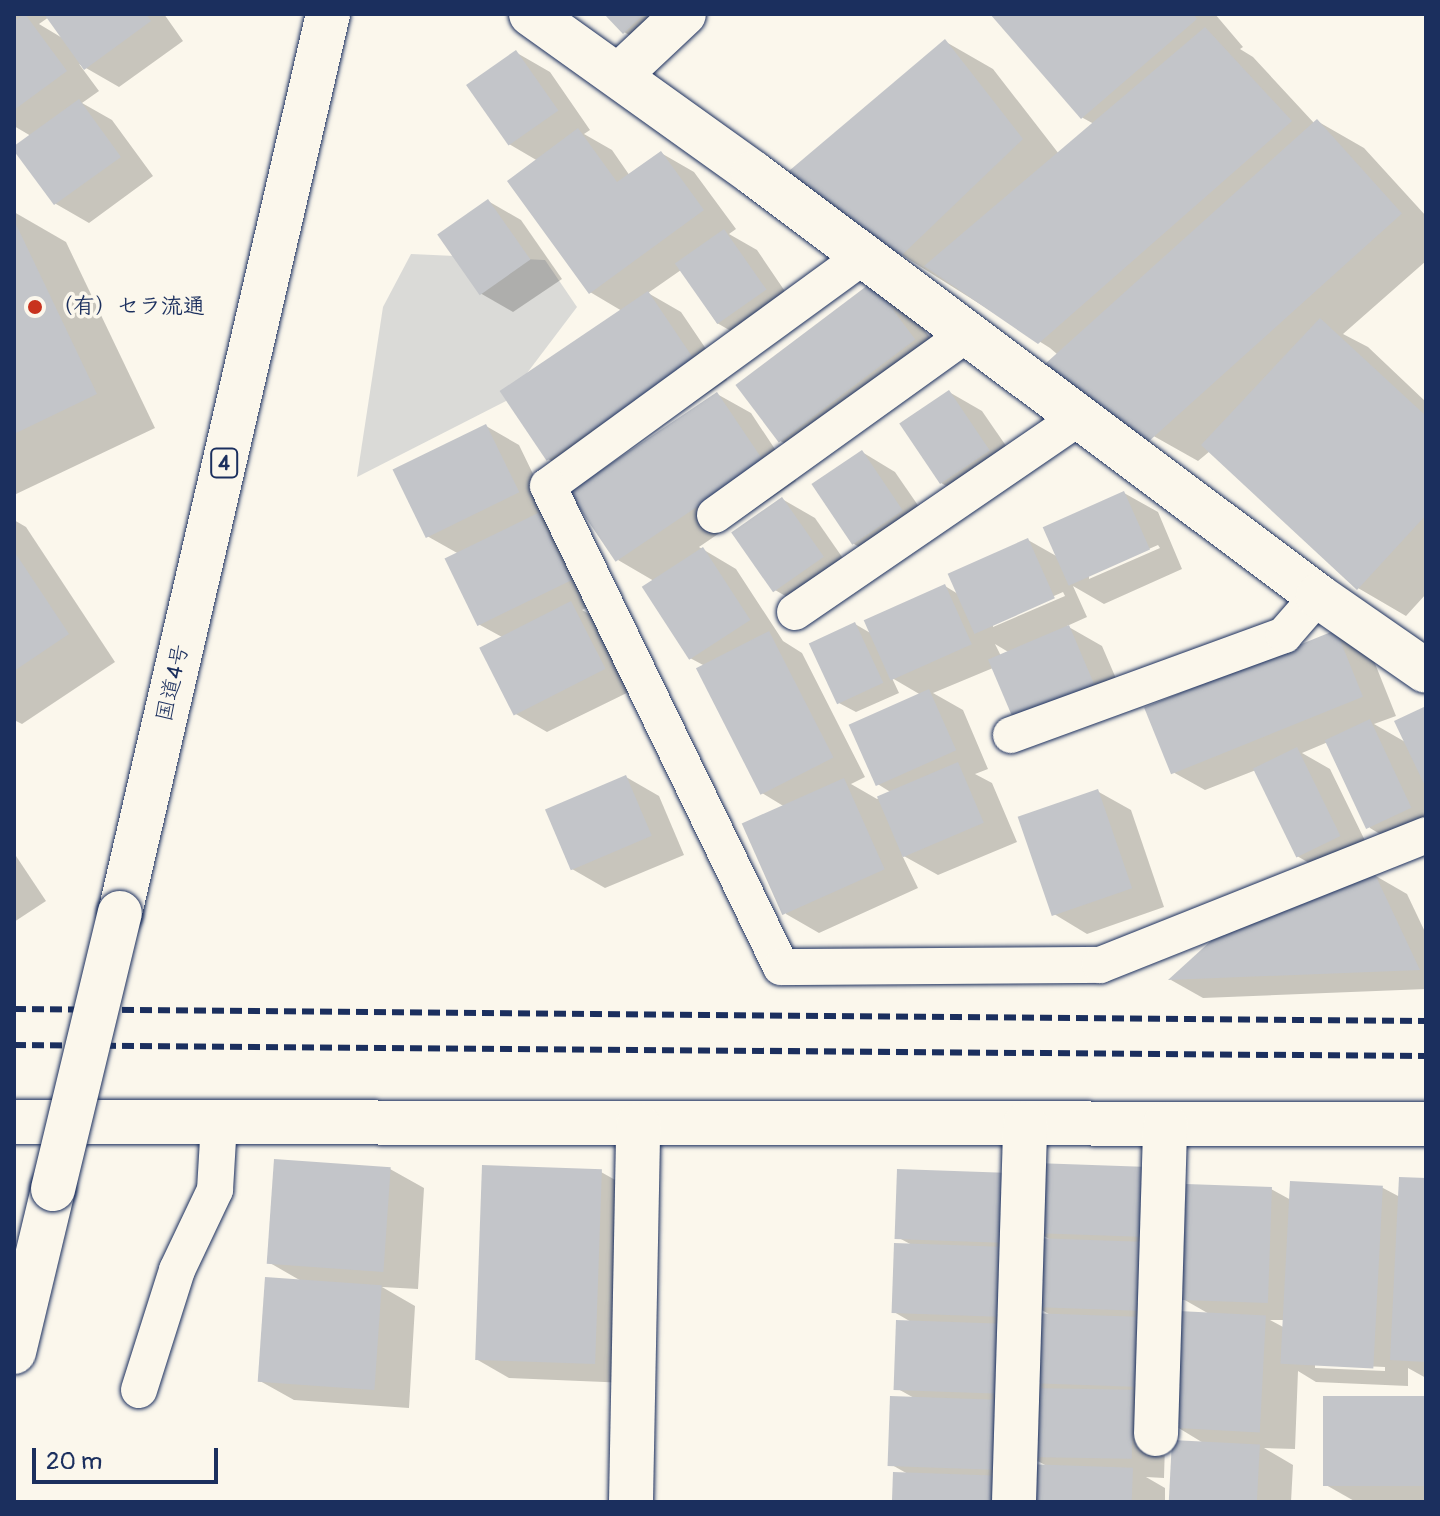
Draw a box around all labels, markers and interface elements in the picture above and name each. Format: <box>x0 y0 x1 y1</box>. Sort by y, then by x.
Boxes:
place label: （有）セラ流通 <box>51 294 205 320</box>
marker: （有）セラ流通 <box>26 298 44 316</box>
road number: 4 <box>210 447 238 479</box>
street label: 国道4号 <box>151 642 195 724</box>
scale bar <box>36 1432 222 1482</box>
text: 20 m <box>46 1447 102 1476</box>

